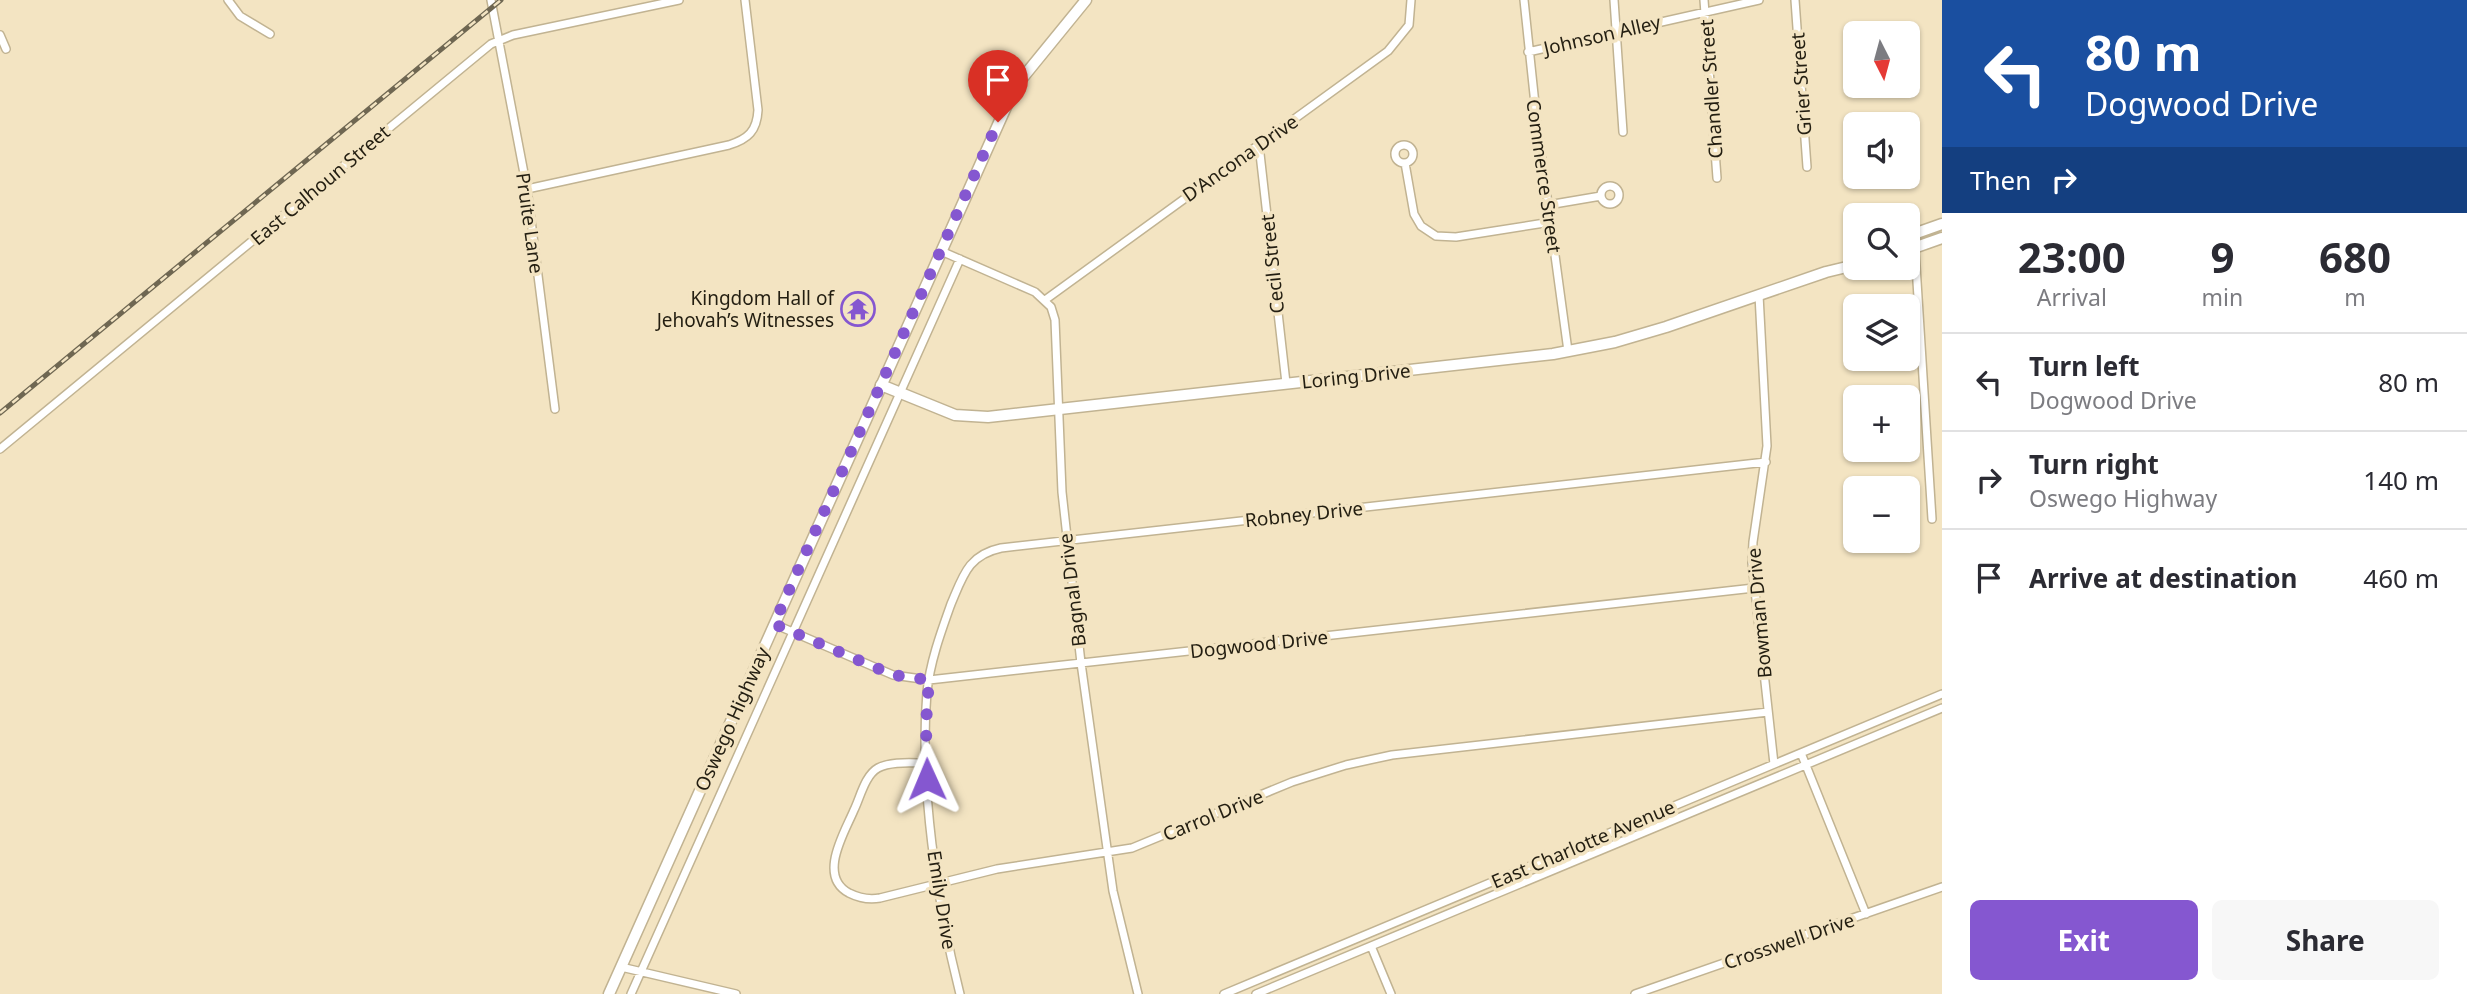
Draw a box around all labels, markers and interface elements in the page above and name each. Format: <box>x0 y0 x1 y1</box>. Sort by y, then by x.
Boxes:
street label: Johnson Alley <box>1539 9 1663 62</box>
street label: Chandler Street <box>1693 18 1729 159</box>
text: 80 m <box>2085 19 2202 85</box>
north arrow <box>1843 21 1920 98</box>
map controls <box>1843 21 1920 553</box>
icon: left <box>1970 28 2061 119</box>
street label: Grier Street <box>1784 32 1818 136</box>
pin <box>968 50 1028 122</box>
icon: arrive <box>979 61 1017 99</box>
text: Dogwood Drive <box>2085 82 2318 125</box>
street label: Commerce Street <box>1520 97 1568 255</box>
street label: D'Ancona Drive <box>1177 108 1303 208</box>
button: sound <box>1843 112 1920 189</box>
street label: East Calhoun Street <box>245 119 395 251</box>
icon: right <box>2045 161 2083 199</box>
text: Then <box>1970 162 2031 198</box>
street label: Pruite Lane <box>510 171 550 275</box>
button: search <box>1843 203 1920 280</box>
street label: Cecil Street <box>1254 213 1290 315</box>
text: 23:00 <box>2018 228 2126 285</box>
text: 9 <box>2210 228 2234 285</box>
text: 680 <box>2319 228 2391 285</box>
text: Arrival <box>2037 281 2107 313</box>
text: min <box>2202 281 2243 313</box>
text: m <box>2344 281 2366 313</box>
place label: Kingdom Hall of Jehovah’s Witnesses <box>655 285 835 333</box>
temple icon: Kingdom Hall of Jehovah’s Witnesses <box>839 290 877 328</box>
button: layers <box>1843 294 1920 371</box>
text: Turn left <box>2029 348 2140 384</box>
street label: Loring Drive <box>1300 357 1412 395</box>
icon: left <box>1970 363 2008 401</box>
text: 80 m <box>2378 364 2439 400</box>
text: Dogwood Drive <box>2029 384 2197 416</box>
button: + <box>1843 385 1920 462</box>
text: Turn right <box>2029 446 2159 482</box>
icon: right <box>1970 461 2008 499</box>
text: 140 m <box>2363 462 2439 498</box>
button: − <box>1843 476 1920 553</box>
text: Oswego Highway <box>2029 482 2217 514</box>
street label: Robney Drive <box>1244 495 1364 533</box>
street label: Bagnal Drive <box>1052 532 1092 648</box>
street label: Bowman Drive <box>1740 547 1778 679</box>
icon: arrive <box>1970 559 2008 597</box>
text: Arrive at destination <box>2029 560 2298 596</box>
text: 460 m <box>2363 560 2439 596</box>
street label: Dogwood Drive <box>1189 624 1329 664</box>
street label: Oswego Highway <box>689 642 776 795</box>
position arrow <box>890 742 964 816</box>
street label: Carrol Drive <box>1159 783 1267 847</box>
street label: East Charlotte Avenue <box>1487 794 1679 894</box>
street label: Emily Drive <box>921 849 963 951</box>
button: Exit <box>1970 900 2198 980</box>
button: Share <box>2212 900 2439 980</box>
street label: Crosswell Drive <box>1720 906 1858 976</box>

